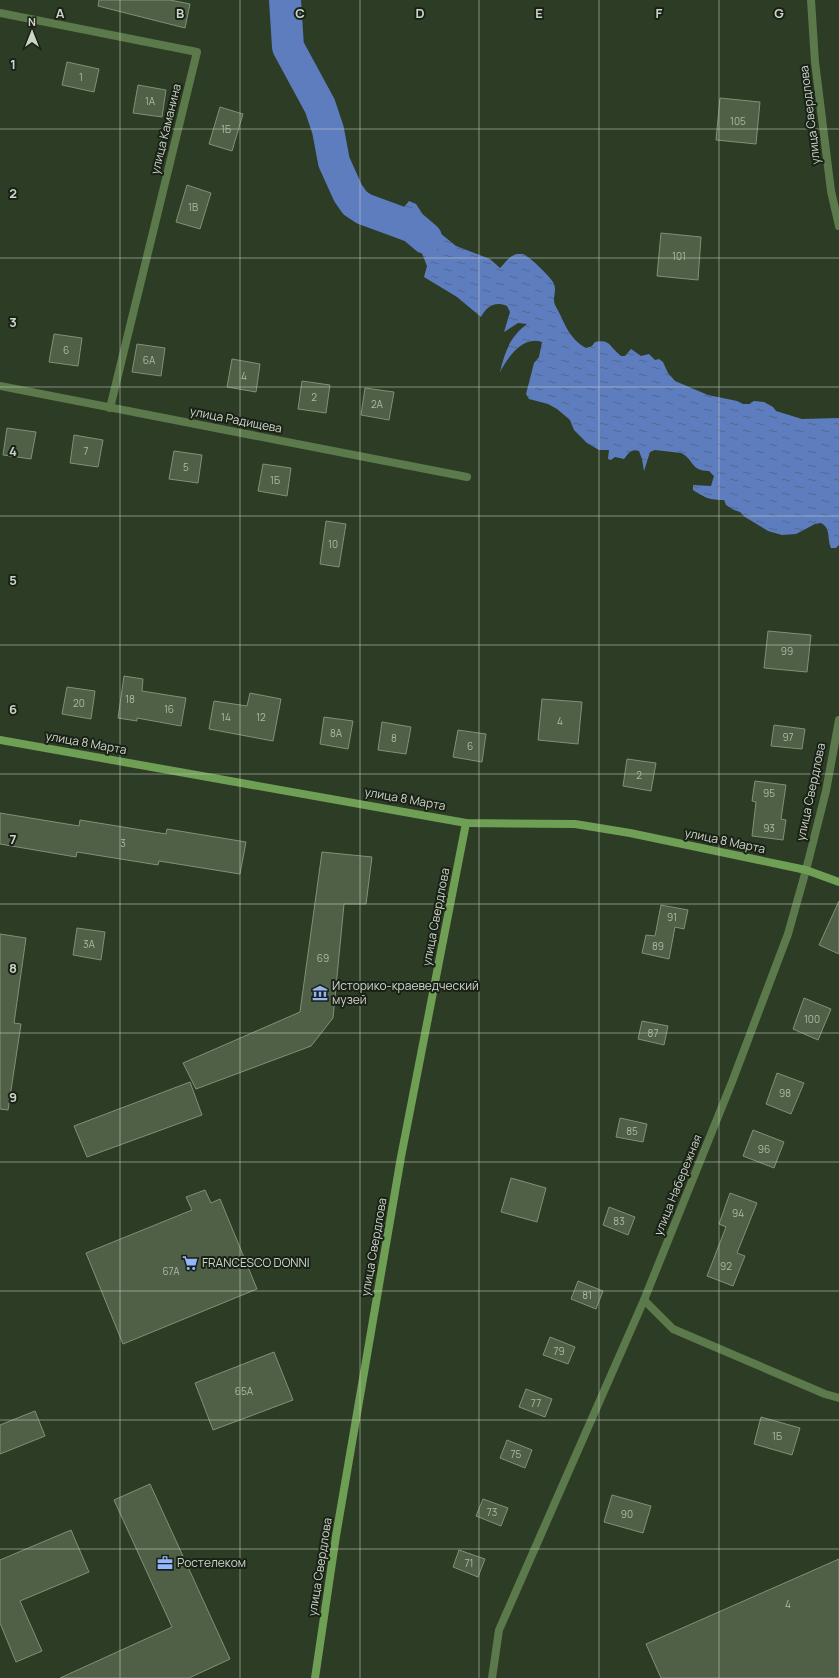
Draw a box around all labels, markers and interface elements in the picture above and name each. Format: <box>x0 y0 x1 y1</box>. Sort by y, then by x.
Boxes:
text: A <box>56 4 65 22</box>
text: B <box>176 4 184 22</box>
text: C <box>295 4 305 22</box>
text: D <box>415 4 425 22</box>
text: E <box>535 4 543 22</box>
text: F <box>656 4 663 22</box>
text: G <box>774 4 784 22</box>
north arrow <box>12 12 52 52</box>
text: N <box>28 14 36 29</box>
text: 1 <box>10 55 16 73</box>
street label: улица Свердлова <box>795 65 824 166</box>
house number: 1 <box>79 70 83 84</box>
street label: улица Каманина <box>146 82 185 176</box>
house number: 1А <box>145 94 156 108</box>
house number: 105 <box>730 114 746 128</box>
house number: 1Б <box>221 122 231 136</box>
text: 2 <box>9 184 17 202</box>
house number: 1В <box>188 200 198 214</box>
house number: 101 <box>672 249 686 263</box>
text: 3 <box>9 313 17 331</box>
house number: 6 <box>63 343 69 357</box>
house number: 6А <box>143 353 156 367</box>
house number: 4 <box>241 369 247 383</box>
house number: 2 <box>311 390 317 404</box>
house number: 2А <box>371 397 384 411</box>
street label: улица Радищева <box>189 402 284 437</box>
text: 4 <box>9 442 17 460</box>
house number: 7 <box>83 444 89 458</box>
house number: 5 <box>183 460 189 474</box>
house number: 1Б <box>270 473 280 487</box>
house number: 10 <box>328 537 338 551</box>
text: 5 <box>9 571 17 589</box>
house number: 99 <box>781 644 793 658</box>
house number: 18 <box>125 692 135 706</box>
house number: 20 <box>73 696 85 710</box>
text: 6 <box>9 700 17 718</box>
house number: 16 <box>164 702 174 716</box>
house number: 14 <box>221 710 231 724</box>
house number: 12 <box>256 710 266 724</box>
house number: 4 <box>557 714 563 728</box>
house number: 8А <box>330 726 343 740</box>
street label: улица 8 Марта <box>44 727 128 758</box>
house number: 97 <box>782 730 794 744</box>
house number: 8 <box>391 731 397 745</box>
house number: 6 <box>467 739 473 753</box>
street label: улица Свердлова <box>792 741 829 842</box>
house number: 2 <box>636 768 642 782</box>
street label: улица 8 Марта <box>363 783 447 814</box>
house number: 95 <box>763 786 775 800</box>
house number: 93 <box>763 821 775 835</box>
street label: улица 8 Марта <box>683 824 767 857</box>
text: 7 <box>10 830 17 848</box>
house number: 3 <box>120 836 126 850</box>
street label: улица Свердлова <box>418 866 453 967</box>
house number: 91 <box>667 910 677 924</box>
house number: 3А <box>83 937 96 951</box>
house number: 89 <box>652 939 664 953</box>
house number: 69 <box>317 951 329 965</box>
text: 8 <box>9 959 17 977</box>
place label: Историко-краеведческий музей <box>332 977 479 1008</box>
museum icon: Историко-краеведческий музей <box>311 984 329 1002</box>
house number: 100 <box>804 1012 820 1026</box>
house number: 87 <box>648 1026 658 1040</box>
house number: 98 <box>779 1086 791 1100</box>
text: 9 <box>9 1088 17 1106</box>
house number: 85 <box>626 1124 638 1138</box>
street label: улица Набережная <box>649 1132 706 1238</box>
house number: 96 <box>758 1142 770 1156</box>
street label: улица Свердлова <box>356 1196 391 1297</box>
house number: 94 <box>732 1206 744 1220</box>
house number: 83 <box>613 1214 625 1228</box>
supermarket icon: FRANCESCO DONNI <box>181 1254 199 1272</box>
place label: FRANCESCO DONNI <box>202 1254 310 1271</box>
house number: 92 <box>720 1259 732 1273</box>
house number: 67А <box>162 1264 180 1278</box>
house number: 81 <box>582 1288 592 1302</box>
house number: 79 <box>553 1344 565 1358</box>
house number: 65А <box>235 1384 254 1398</box>
house number: 77 <box>531 1396 541 1410</box>
house number: 1Б <box>772 1429 782 1443</box>
house number: 75 <box>511 1447 522 1461</box>
house number: 73 <box>487 1505 497 1519</box>
house number: 90 <box>621 1507 633 1521</box>
street label: улица Свердлова <box>303 1516 336 1617</box>
office icon: Ростелеком <box>156 1554 174 1572</box>
place label: Ростелеком <box>177 1554 246 1571</box>
house number: 71 <box>465 1556 473 1570</box>
house number: 4 <box>785 1597 791 1611</box>

